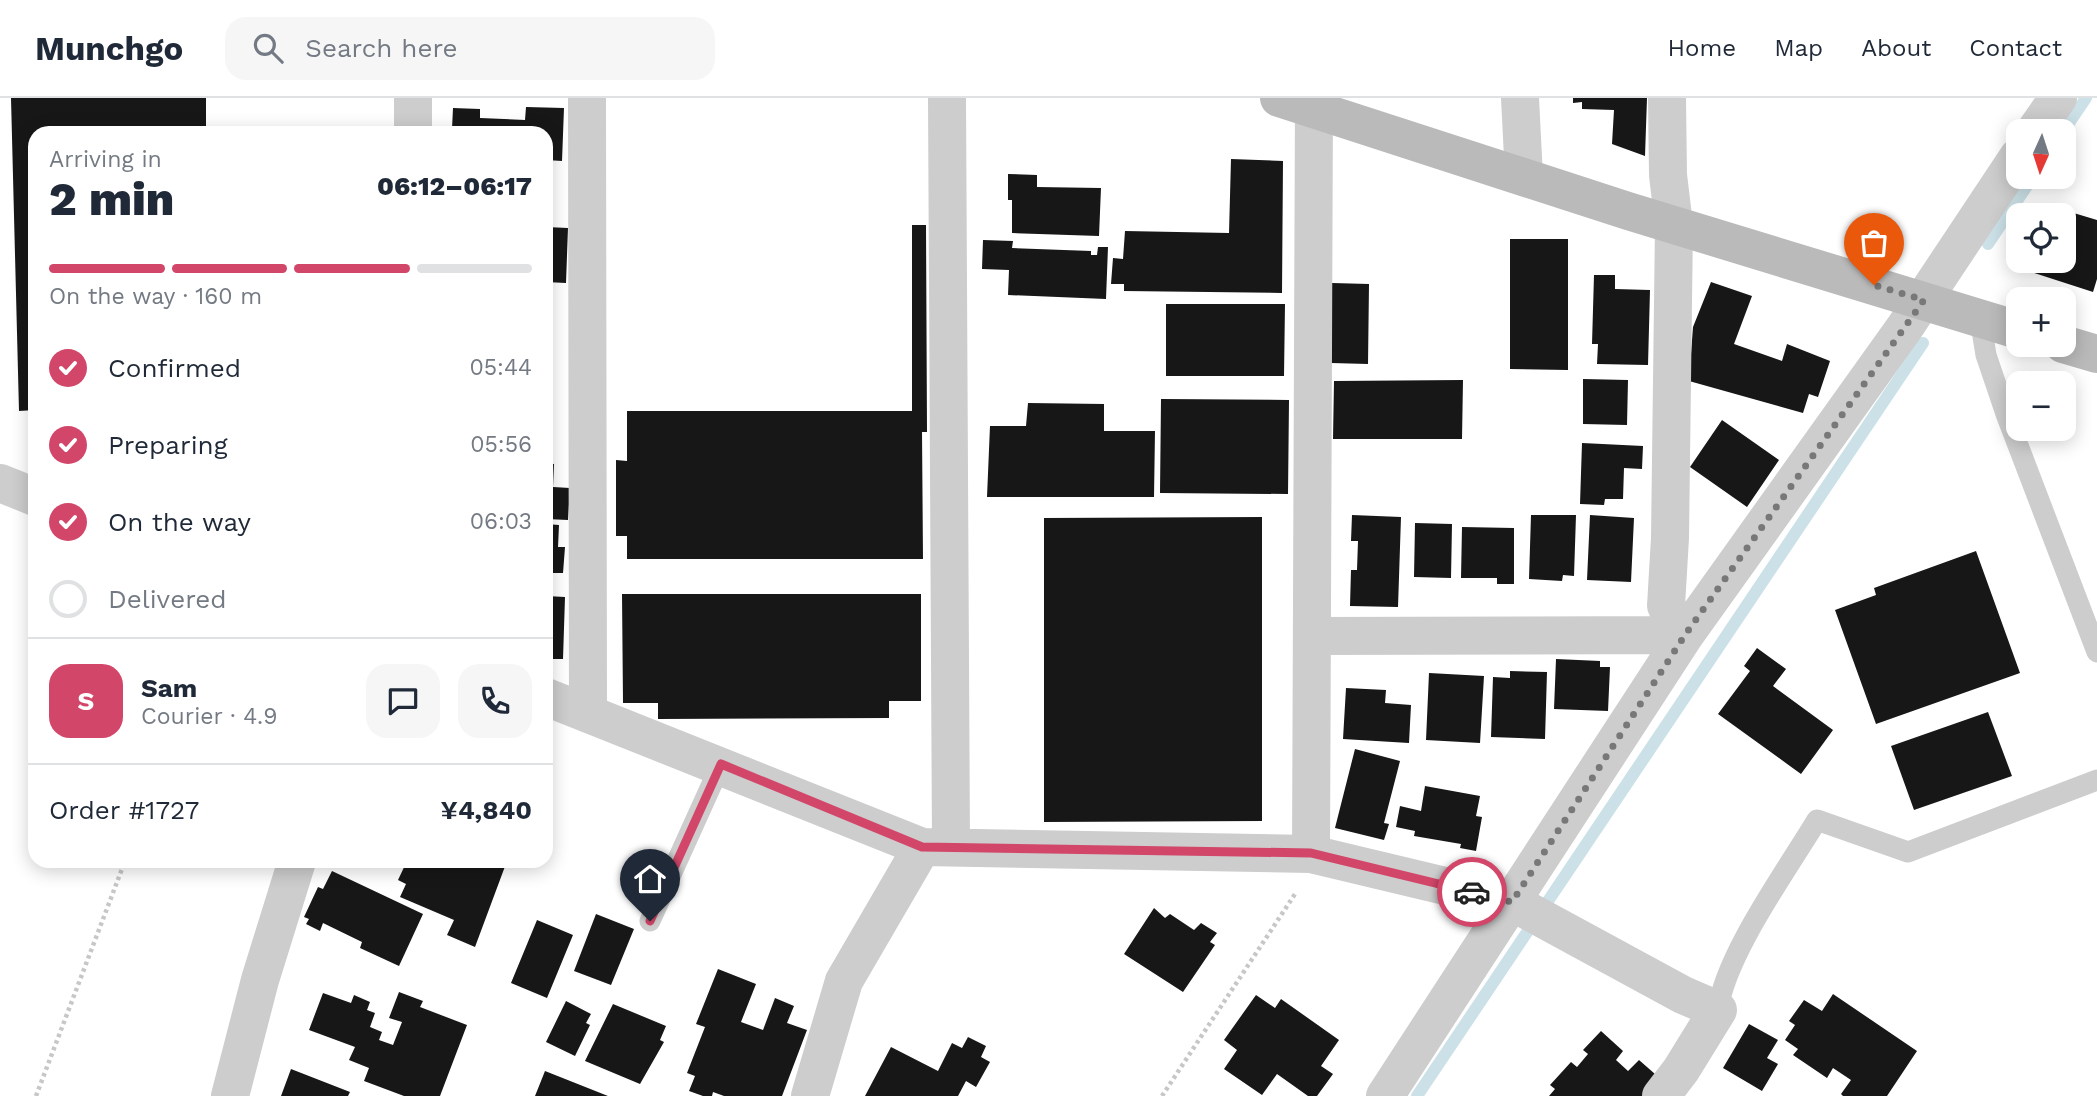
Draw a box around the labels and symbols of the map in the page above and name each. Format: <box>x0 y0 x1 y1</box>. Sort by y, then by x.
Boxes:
north arrow <box>2006 119 2076 189</box>
pin <box>1844 213 1904 285</box>
pin <box>620 849 680 921</box>
courier <box>1437 857 1507 927</box>

